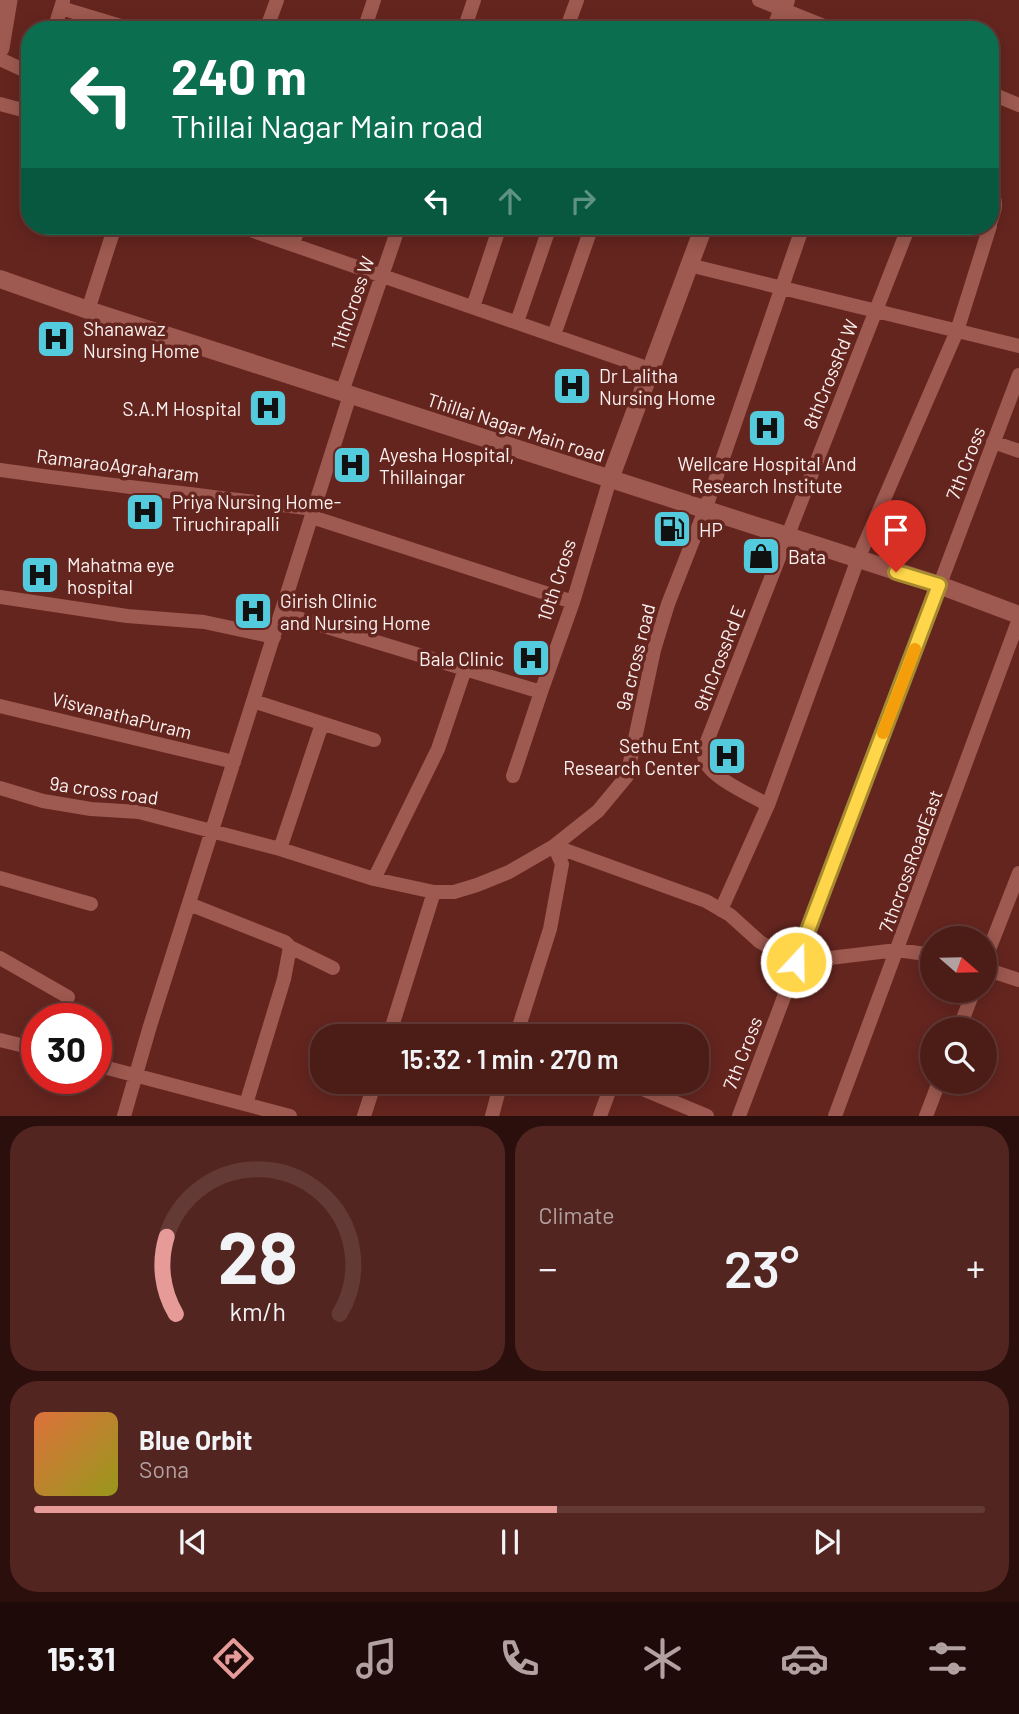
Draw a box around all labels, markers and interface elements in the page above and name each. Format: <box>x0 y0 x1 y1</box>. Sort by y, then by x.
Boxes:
text: 240 m <box>171 46 307 105</box>
icon: left <box>56 49 147 140</box>
text: Thillai Nagar Main road <box>171 106 484 144</box>
icon: left <box>418 182 456 220</box>
icon: ahead <box>491 182 529 220</box>
icon: right <box>564 182 602 220</box>
street label: 11thCross W <box>325 253 379 353</box>
street label: 8thCrossRd W <box>798 316 863 432</box>
place label: Shanawaz Nursing Home <box>83 317 200 362</box>
hospital icon: Shanawaz Nursing Home <box>35 318 77 360</box>
place label: Dr Lalitha Nursing Home <box>599 364 716 409</box>
hospital icon: Dr Lalitha Nursing Home <box>551 365 593 407</box>
hospital icon: S.A.M Hospital <box>247 387 289 429</box>
street label: Thillai Nagar Main road <box>424 387 608 467</box>
place label: S.A.M Hospital <box>122 397 241 420</box>
hospital icon: Wellcare Hospital And Research Institute <box>746 407 788 449</box>
street label: 7th Cross <box>941 423 989 503</box>
place label: Ayesha Hospital, Thillaingar <box>379 443 515 488</box>
street label: RamaraoAgraharam <box>35 444 201 486</box>
hospital icon: Ayesha Hospital, Thillaingar <box>331 444 373 486</box>
place label: Wellcare Hospital And Research Institute <box>677 452 857 497</box>
place label: Priya Nursing Home- Tiruchirapalli <box>172 490 341 535</box>
hospital icon: Priya Nursing Home- Tiruchirapalli <box>124 491 166 533</box>
pin <box>866 500 926 572</box>
fuel station icon: HP <box>651 508 693 550</box>
icon: arrive <box>877 511 915 549</box>
place label: HP <box>699 518 723 541</box>
shop icon: Bata <box>740 535 782 577</box>
street label: 10th Cross <box>532 536 580 624</box>
place label: Bata <box>788 545 826 568</box>
place label: Mahatma eye hospital <box>67 553 175 598</box>
hospital icon: Mahatma eye hospital <box>19 554 61 596</box>
place label: Girish Clinic and Nursing Home <box>280 589 431 634</box>
hospital icon: Girish Clinic and Nursing Home <box>232 590 274 632</box>
street label: 9a cross road <box>611 601 659 713</box>
street label: 9thCrossRd E <box>688 602 750 714</box>
hospital icon: Bala Clinic <box>510 637 552 679</box>
place label: Bala Clinic <box>419 647 504 670</box>
street label: VisvanathaPuram <box>50 686 194 744</box>
place label: Sethu Ent Research Center <box>563 734 700 779</box>
hospital icon: Sethu Ent Research Center <box>706 735 748 777</box>
street label: 9a cross road <box>48 771 160 809</box>
street label: 7thcrossRoadEast <box>873 786 947 936</box>
position arrow <box>759 925 833 999</box>
north arrow <box>920 926 998 1003</box>
map controls <box>920 926 997 1094</box>
speed limit sign: 30 <box>21 1003 112 1094</box>
street label: 7th Cross <box>718 1013 766 1093</box>
button: search <box>920 1017 997 1094</box>
text: 15:32 · 1 min · 270 m <box>400 1043 619 1074</box>
text: Climate <box>539 1201 615 1229</box>
text: 28 <box>217 1212 297 1300</box>
text: 23° <box>724 1236 799 1298</box>
text: − <box>539 1244 558 1290</box>
text: + <box>966 1244 985 1290</box>
text: km/h <box>229 1296 286 1326</box>
text: Blue Orbit <box>139 1424 252 1455</box>
text: Sona <box>139 1455 189 1483</box>
icon: previous <box>174 1523 212 1561</box>
icon: pause <box>491 1523 529 1561</box>
icon: next <box>808 1523 846 1561</box>
icon: directions <box>209 1634 258 1683</box>
icon: music <box>352 1634 401 1683</box>
icon: phone <box>495 1634 544 1683</box>
icon: climate <box>638 1634 687 1683</box>
icon: car <box>780 1634 829 1683</box>
icon: filters <box>923 1634 972 1683</box>
text: 15:31 <box>47 1639 116 1677</box>

